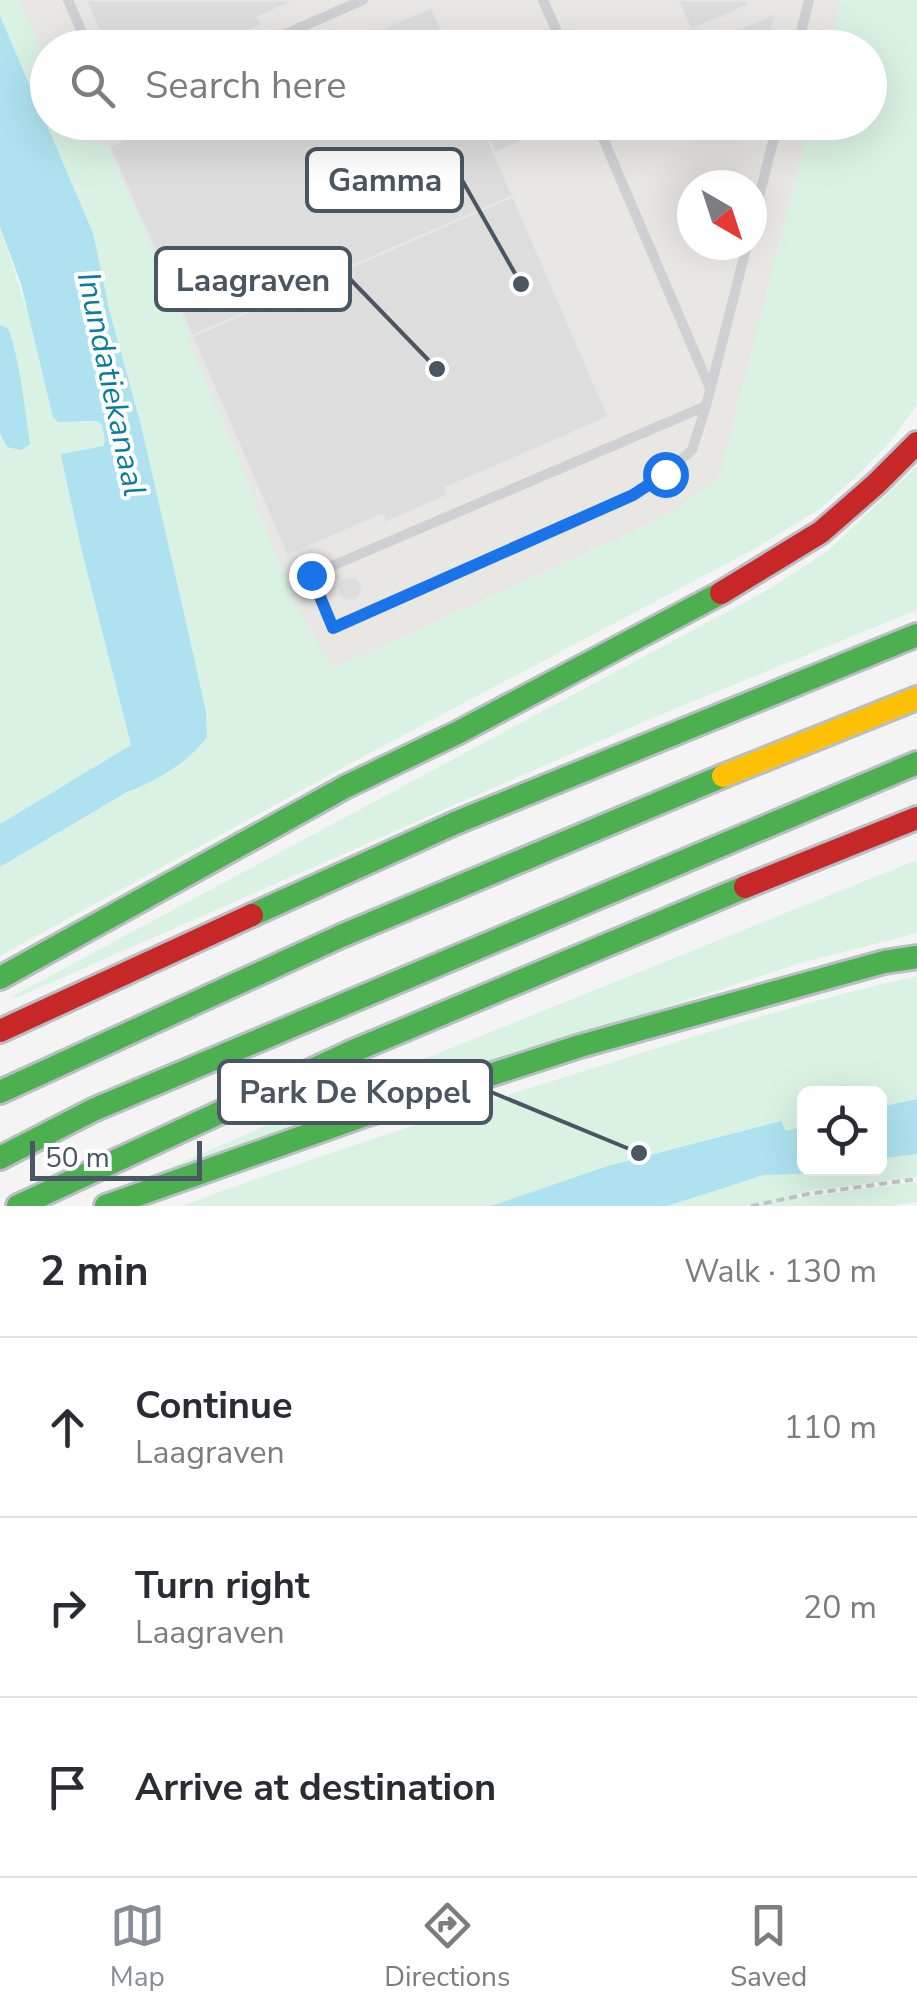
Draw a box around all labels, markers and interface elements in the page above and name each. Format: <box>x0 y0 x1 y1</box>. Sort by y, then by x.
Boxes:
search box <box>30 30 887 140</box>
icon: search <box>65 58 120 113</box>
text: Search here <box>145 60 346 111</box>
callout: Gamma <box>307 149 462 211</box>
text: Gamma <box>328 159 442 202</box>
north arrow <box>677 170 767 260</box>
callout: Laagraven <box>156 248 350 310</box>
text: Laagraven <box>176 259 330 302</box>
water label: Inundatiekanaal <box>67 268 156 500</box>
route start <box>643 452 689 498</box>
route end <box>289 553 335 599</box>
callout: Park De Koppel <box>219 1061 491 1123</box>
text: Park De Koppel <box>239 1071 471 1114</box>
map controls <box>797 1086 887 1176</box>
button: locate <box>797 1086 887 1176</box>
scale bar <box>30 1136 202 1180</box>
text: 50 m <box>45 1139 110 1177</box>
text: 2 min <box>40 1243 149 1300</box>
text: Walk · 130 m <box>684 1250 877 1293</box>
text: Continue <box>135 1380 293 1431</box>
icon: ahead <box>40 1400 95 1455</box>
text: 110 m <box>784 1406 877 1449</box>
text: Laagraven <box>135 1431 285 1474</box>
text: Turn right <box>135 1560 310 1611</box>
icon: right <box>40 1580 95 1635</box>
text: 20 m <box>803 1586 877 1629</box>
text: Laagraven <box>135 1611 285 1654</box>
icon: arrive <box>40 1760 95 1815</box>
text: Arrive at destination <box>135 1762 496 1813</box>
tab: Map <box>110 1898 165 1996</box>
tab: Directions <box>384 1898 510 1996</box>
tab: Saved <box>730 1898 807 1996</box>

